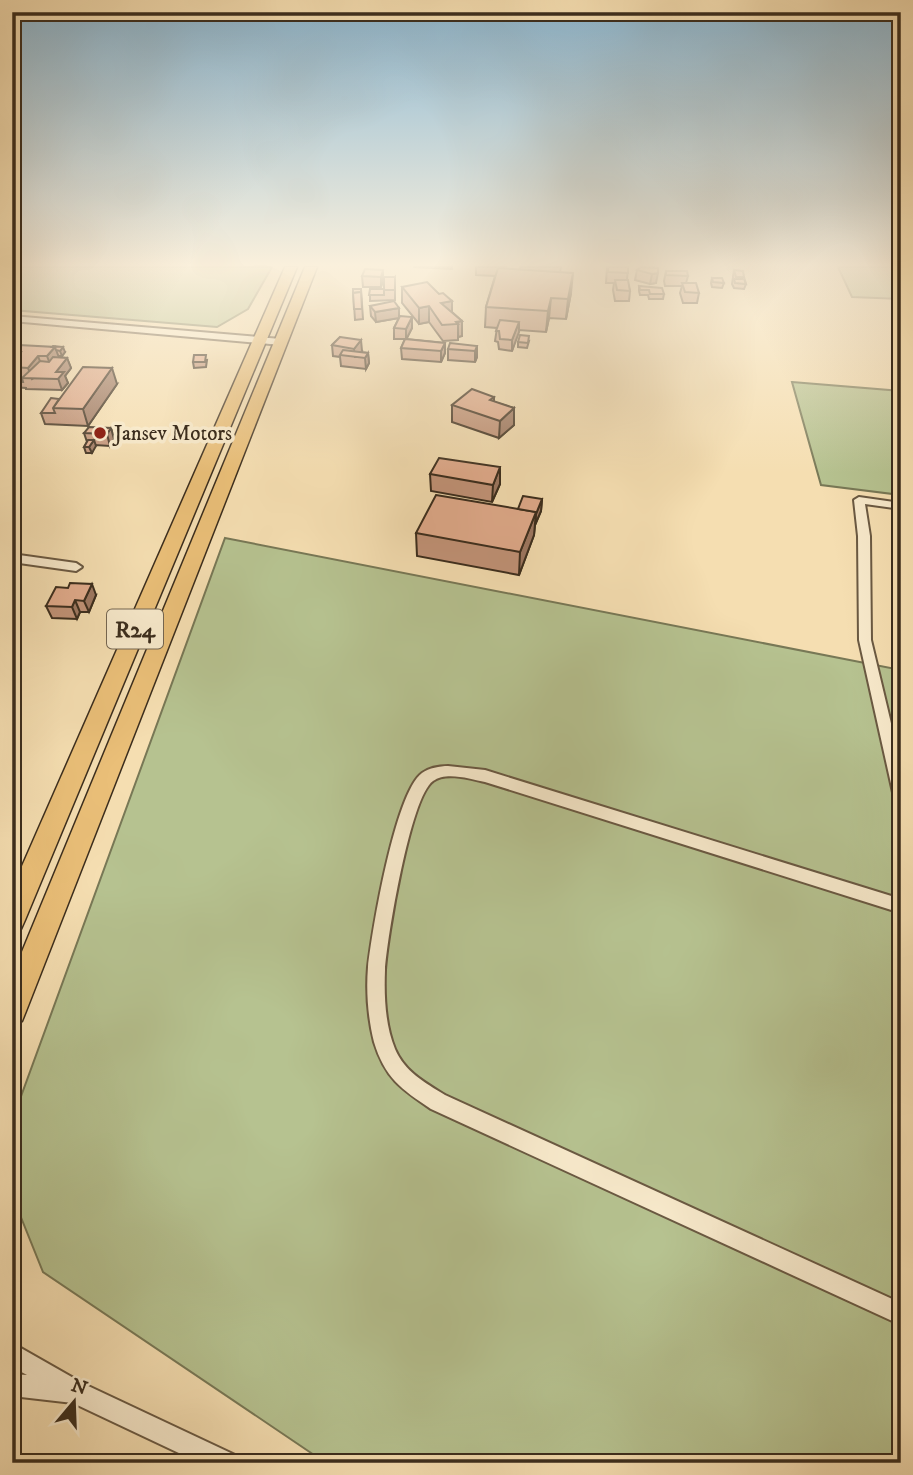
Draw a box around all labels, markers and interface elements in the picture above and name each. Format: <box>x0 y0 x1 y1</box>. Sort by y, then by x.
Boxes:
place label: Jansev Motors <box>112 421 232 447</box>
marker: Jansev Motors <box>92 425 108 441</box>
road number: R24 <box>107 610 163 649</box>
north arrow <box>38 1366 108 1436</box>
text: N <box>68 1374 91 1401</box>

